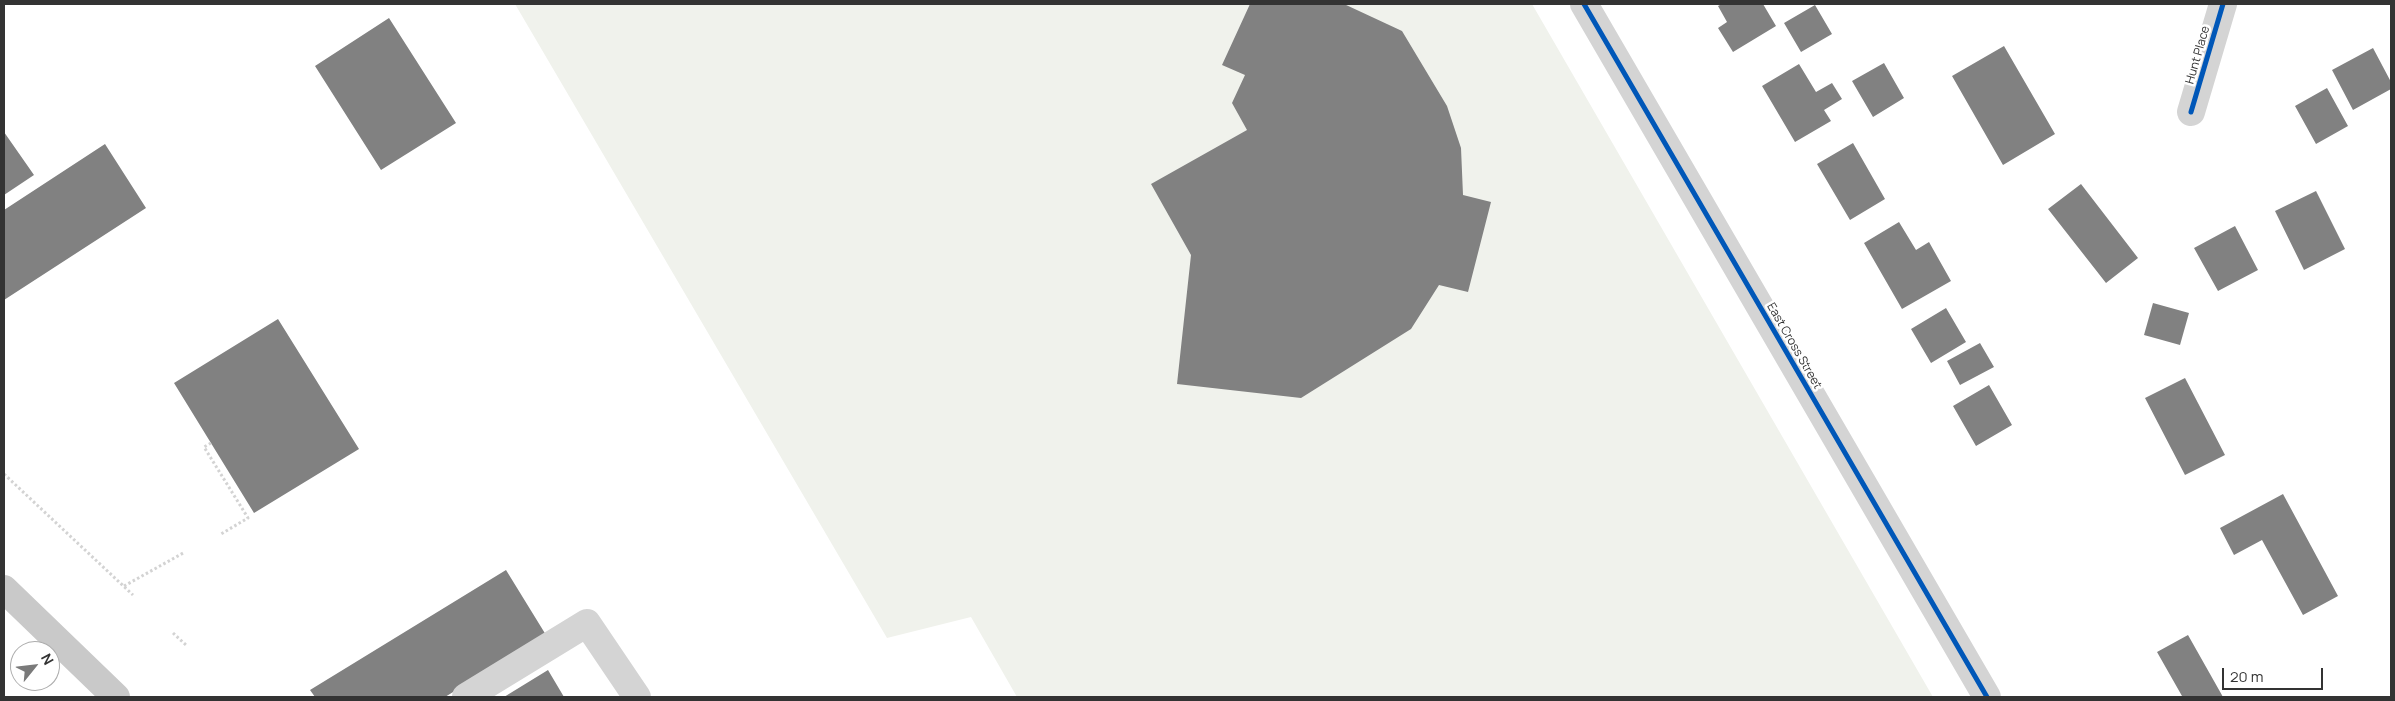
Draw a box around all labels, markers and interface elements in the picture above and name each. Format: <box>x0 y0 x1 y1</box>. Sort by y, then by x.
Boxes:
street label: Hunt Place <box>2183 24 2213 86</box>
street label: East Cross Street <box>1763 300 1825 392</box>
north arrow <box>10 641 60 691</box>
text: N <box>37 650 58 668</box>
scale bar <box>2225 658 2326 690</box>
text: 20 m <box>2230 666 2263 687</box>

